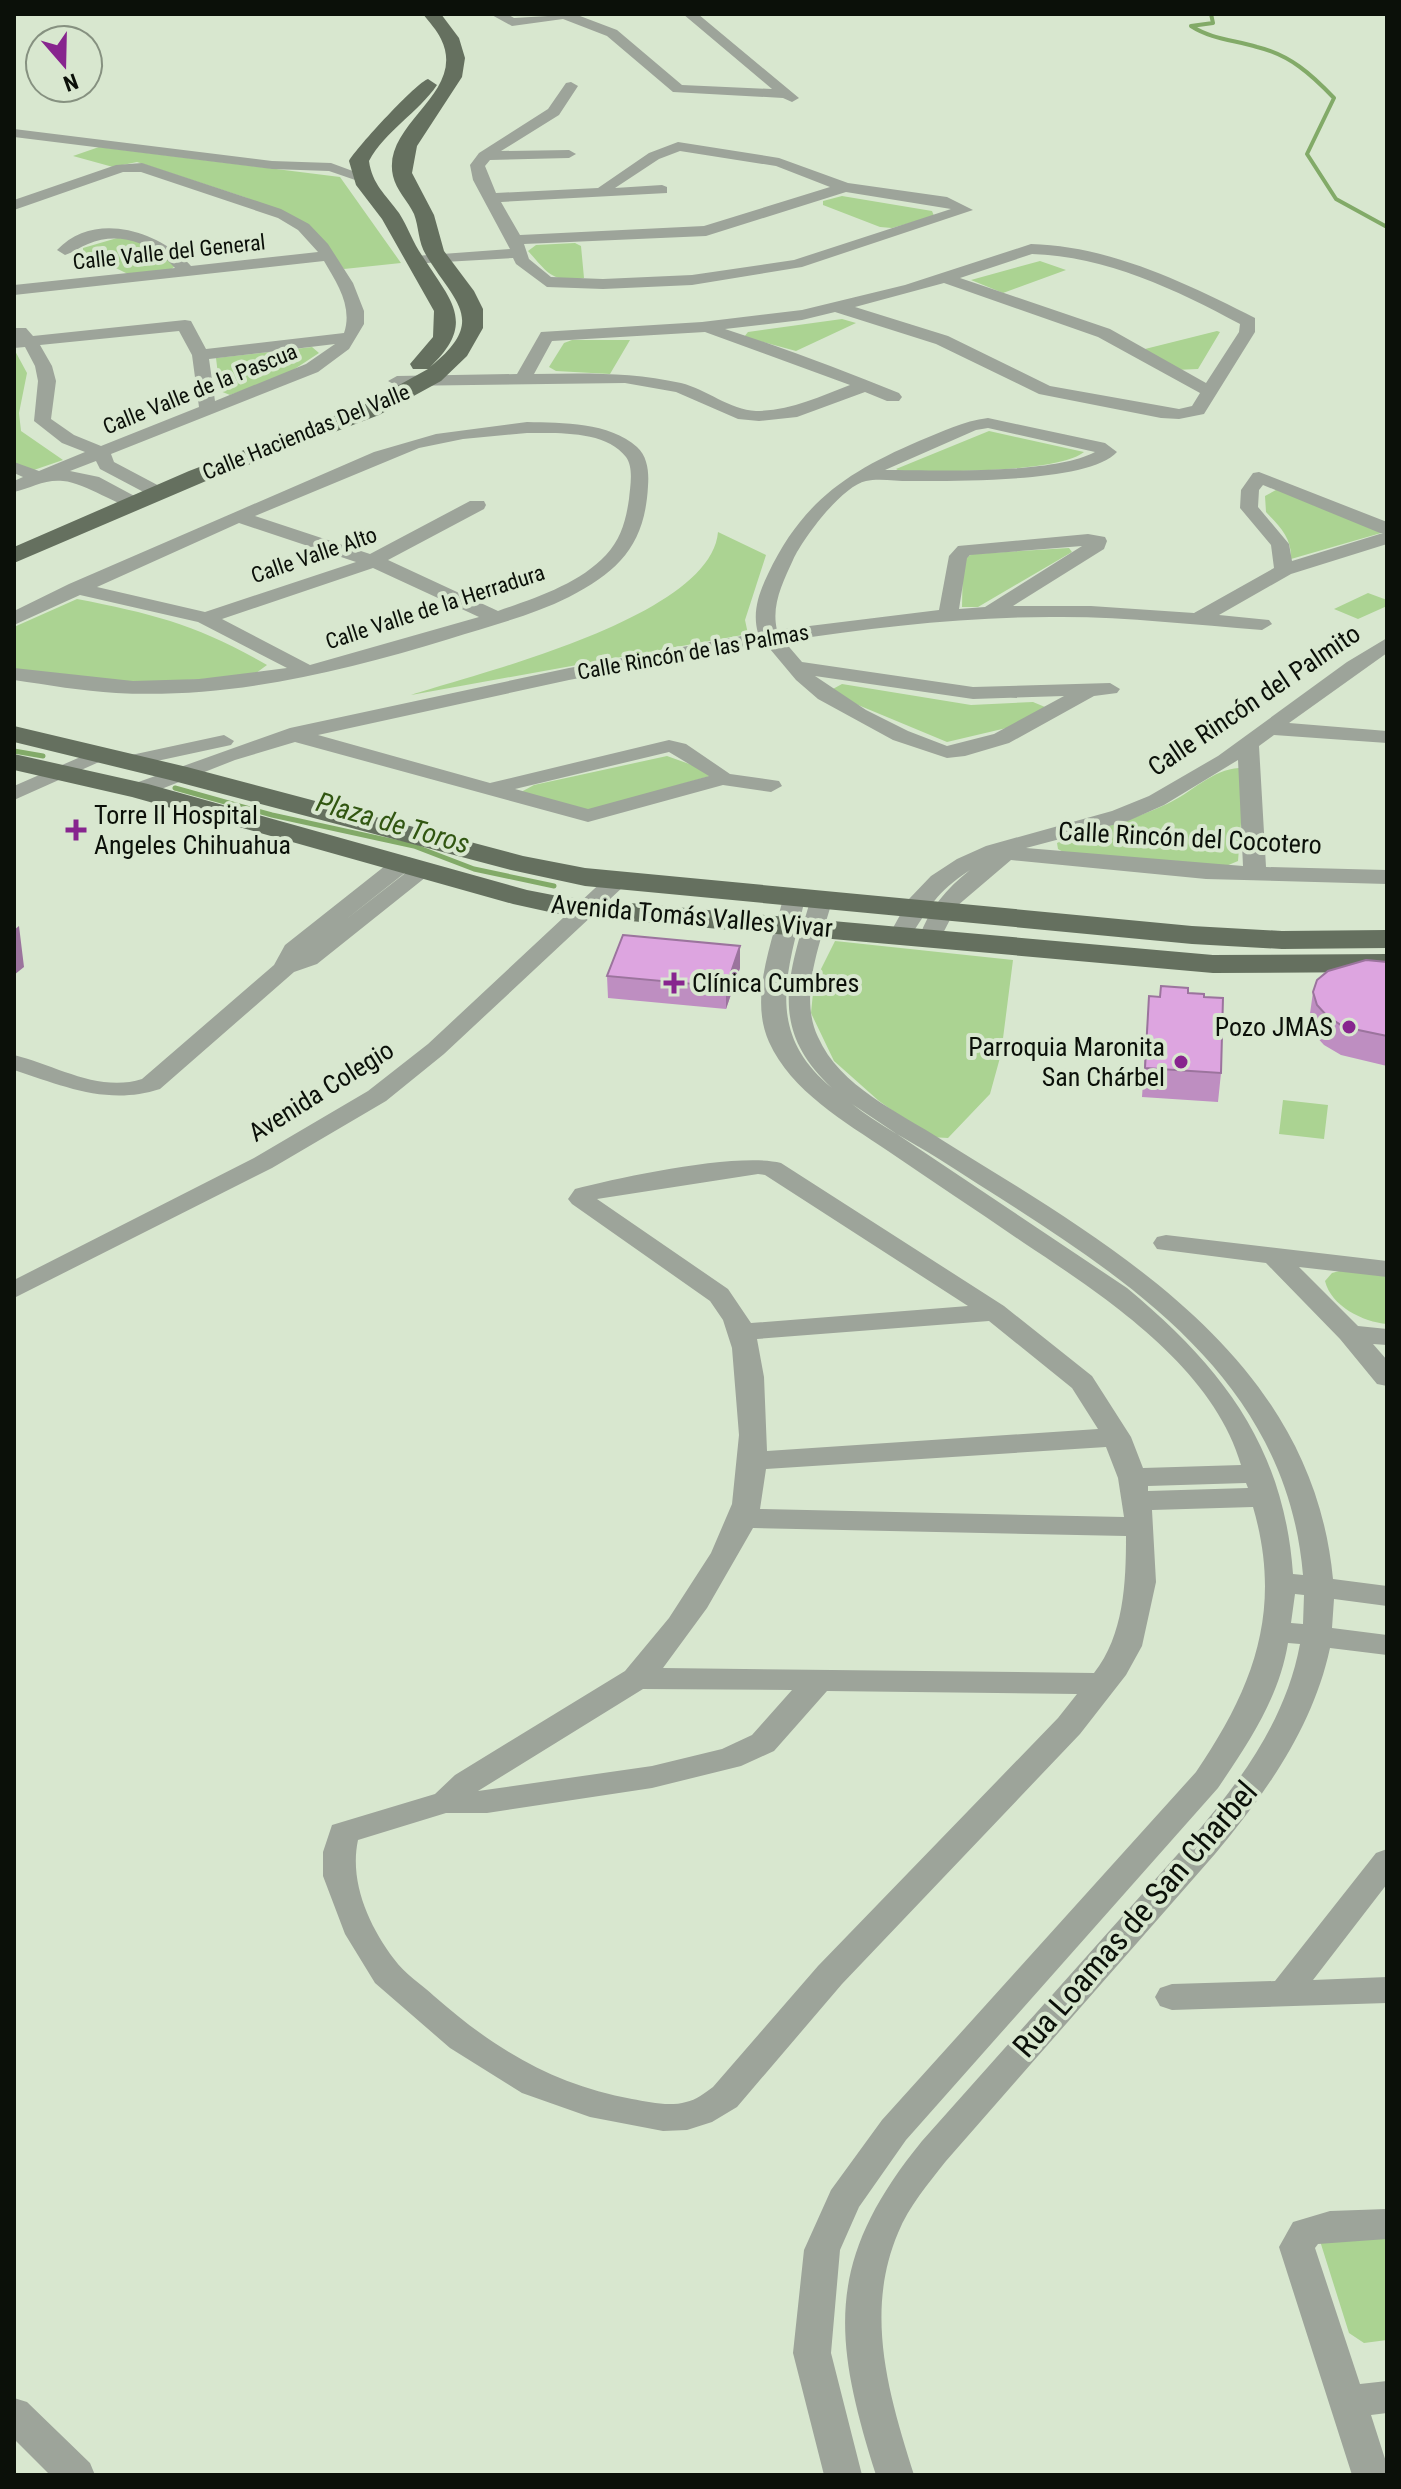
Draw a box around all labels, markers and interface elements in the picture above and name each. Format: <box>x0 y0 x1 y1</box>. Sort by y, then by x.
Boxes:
north arrow <box>24 24 104 104</box>
text: N <box>60 68 81 96</box>
street label: Calle Valle del General <box>71 229 267 275</box>
street label: Calle Valle de la Pascua <box>99 339 301 439</box>
street label: Calle Haciendas Del Valle <box>199 379 413 485</box>
street label: Calle Valle Alto <box>248 522 380 588</box>
street label: Calle Valle de la Herradura <box>322 560 548 654</box>
street label: Calle Rincón del Palmito <box>1142 618 1366 782</box>
street label: Calle Rincón de las Palmas <box>575 619 811 685</box>
water label: Plaza de Toros <box>312 785 474 861</box>
place label: Torre II Hospital Angeles Chihuahua <box>94 800 291 860</box>
street label: Calle Rincón del Cocotero <box>1058 816 1322 860</box>
marker: Torre II Hospital Angeles Chihuahua <box>65 819 87 841</box>
street label: Avenida Tomás Valles Vivar <box>550 889 834 943</box>
place label: Clínica Cumbres <box>692 968 859 998</box>
marker: Clínica Cumbres <box>663 972 685 994</box>
place label: Pozo JMAS <box>1215 1012 1333 1042</box>
marker: Pozo JMAS <box>1340 1018 1358 1036</box>
place label: Parroquia Maronita San Chárbel <box>968 1032 1165 1092</box>
street label: Avenida Colegio <box>243 1035 399 1147</box>
marker: Parroquia Maronita San Chárbel <box>1172 1053 1190 1071</box>
street label: Rua Loamas de San Charbel <box>1005 1773 1265 2065</box>

